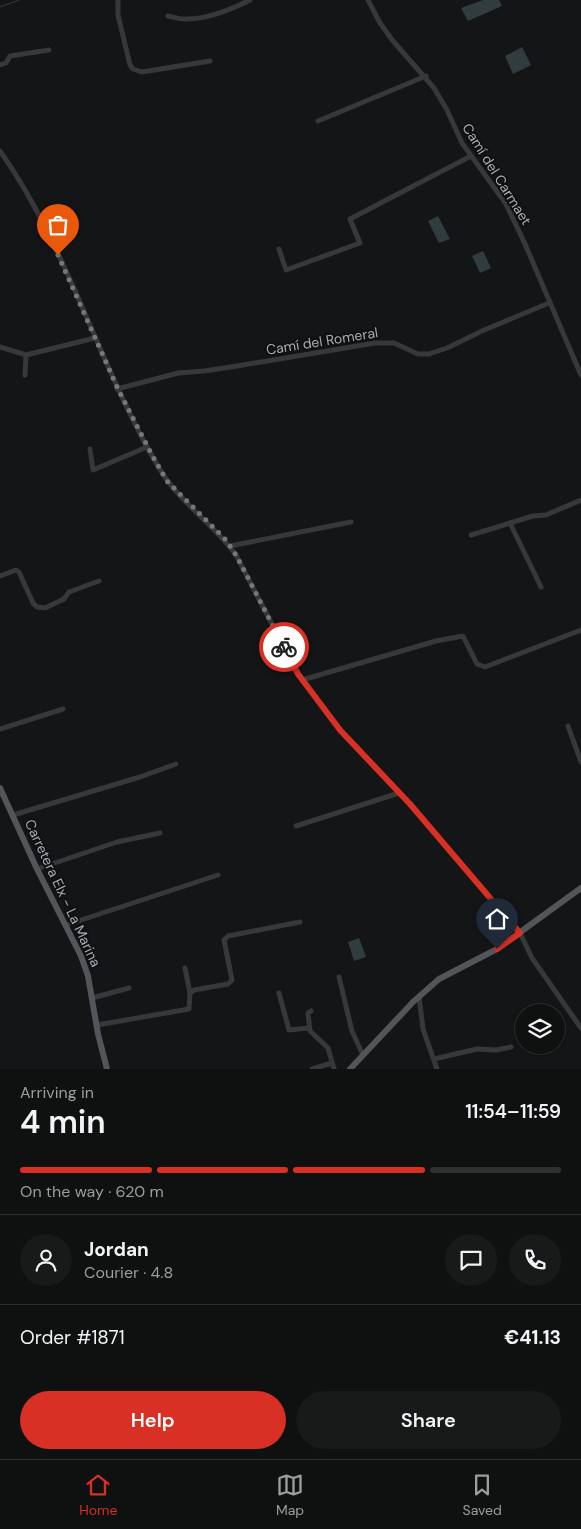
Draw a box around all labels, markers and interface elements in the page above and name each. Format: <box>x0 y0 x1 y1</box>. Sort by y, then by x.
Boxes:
street label: Camí del Carmaet <box>458 120 536 228</box>
pin <box>37 204 79 255</box>
icon: bag <box>44 211 72 239</box>
street label: Camí del Romeral <box>265 323 379 359</box>
courier <box>259 622 309 672</box>
icon: bike <box>270 633 298 661</box>
street label: Carretera Elx - La Marina <box>21 816 105 970</box>
pin <box>476 898 518 949</box>
icon: home <box>483 905 511 933</box>
map controls <box>515 1004 565 1054</box>
button: layers <box>515 1004 565 1054</box>
text: Arriving in <box>20 1082 94 1103</box>
text: 11:54–11:59 <box>465 1099 561 1124</box>
text: 4 min <box>20 1101 106 1143</box>
text: On the way · 620 m <box>20 1181 164 1202</box>
button: person <box>20 1234 72 1286</box>
button: chat <box>445 1234 497 1286</box>
button: phone <box>509 1234 561 1286</box>
text: Jordan <box>84 1237 149 1262</box>
text: Courier · 4.8 <box>84 1262 173 1283</box>
text: Order #1871 <box>20 1325 125 1350</box>
text: €41.13 <box>504 1325 561 1350</box>
button: Help <box>20 1391 286 1449</box>
button: Share <box>296 1391 561 1449</box>
tab: Home <box>79 1471 117 1519</box>
tab: Map <box>276 1471 304 1519</box>
tab: Saved <box>463 1471 502 1519</box>

